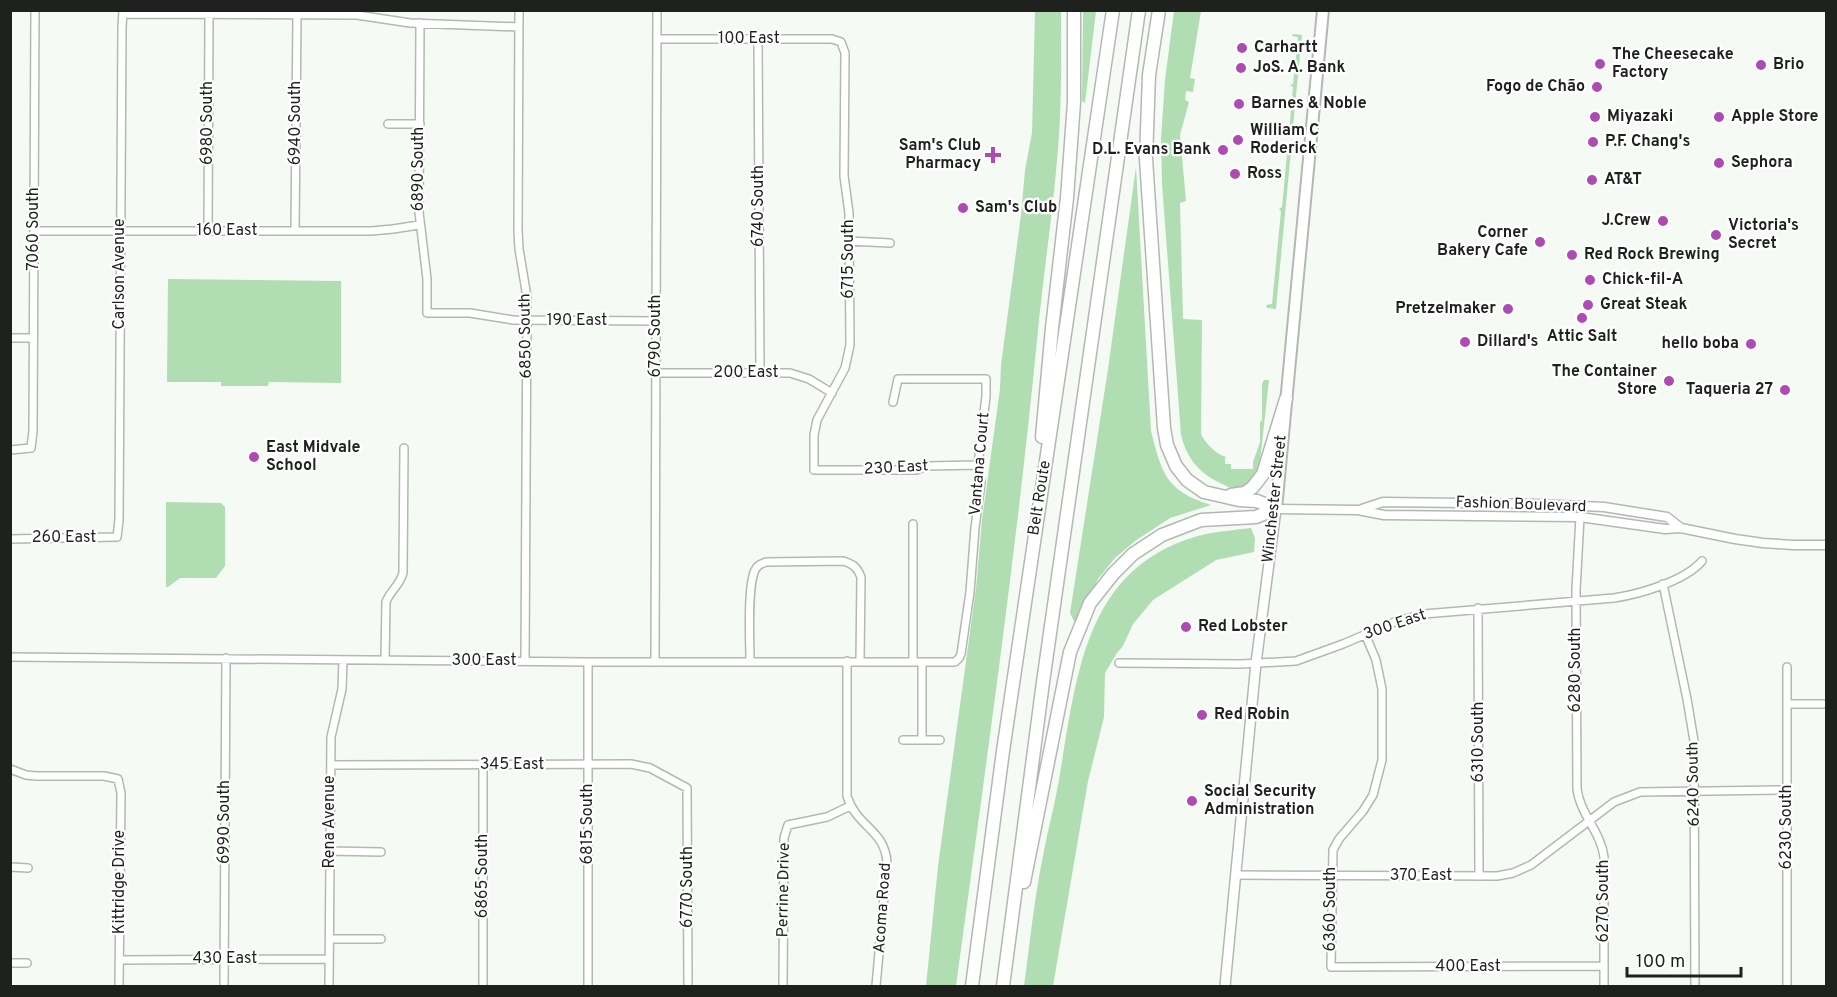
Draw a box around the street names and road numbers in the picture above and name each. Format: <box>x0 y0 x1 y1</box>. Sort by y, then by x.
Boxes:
street label: 100 East <box>718 29 780 49</box>
street label: 6980 South <box>198 81 218 165</box>
street label: 6940 South <box>286 81 306 165</box>
street label: 6890 South <box>409 127 429 211</box>
street label: 6740 South <box>749 165 769 247</box>
street label: 7060 South <box>24 187 44 271</box>
street label: Carlson Avenue <box>110 218 130 330</box>
street label: 6715 South <box>839 219 859 299</box>
street label: 160 East <box>197 221 257 241</box>
street label: 6850 South <box>515 293 537 379</box>
street label: 6790 South <box>646 294 666 378</box>
street label: 190 East <box>547 311 607 331</box>
street label: 200 East <box>713 363 779 383</box>
street label: Vantana Court <box>966 412 994 516</box>
street label: Winchester Street <box>1258 434 1292 564</box>
street label: 230 East <box>863 456 929 480</box>
street label: Belt Route <box>1024 459 1056 537</box>
street label: Fashion Boulevard <box>1455 493 1587 517</box>
street label: 260 East <box>32 528 96 548</box>
street label: 300 East <box>1361 605 1429 645</box>
street label: 6280 South <box>1566 628 1586 712</box>
street label: 300 East <box>452 651 516 671</box>
street label: 6310 South <box>1469 701 1489 783</box>
street label: 6240 South <box>1683 741 1705 827</box>
street label: 345 East <box>480 755 544 775</box>
street label: Rena Avenue <box>320 775 340 869</box>
street label: 6990 South <box>215 780 235 864</box>
street label: 6815 South <box>578 784 598 864</box>
street label: 6230 South <box>1777 785 1797 869</box>
street label: Kittridge Drive <box>110 830 130 934</box>
street label: 6865 South <box>473 834 493 918</box>
street label: Perrine Drive <box>773 842 795 938</box>
street label: 6770 South <box>678 846 698 928</box>
street label: 6270 South <box>1594 859 1614 943</box>
street label: Acoma Road <box>870 862 896 954</box>
street label: 370 East <box>1390 866 1452 886</box>
street label: 6360 South <box>1321 867 1341 951</box>
street label: 430 East <box>193 949 257 969</box>
street label: 400 East <box>1435 957 1501 977</box>

